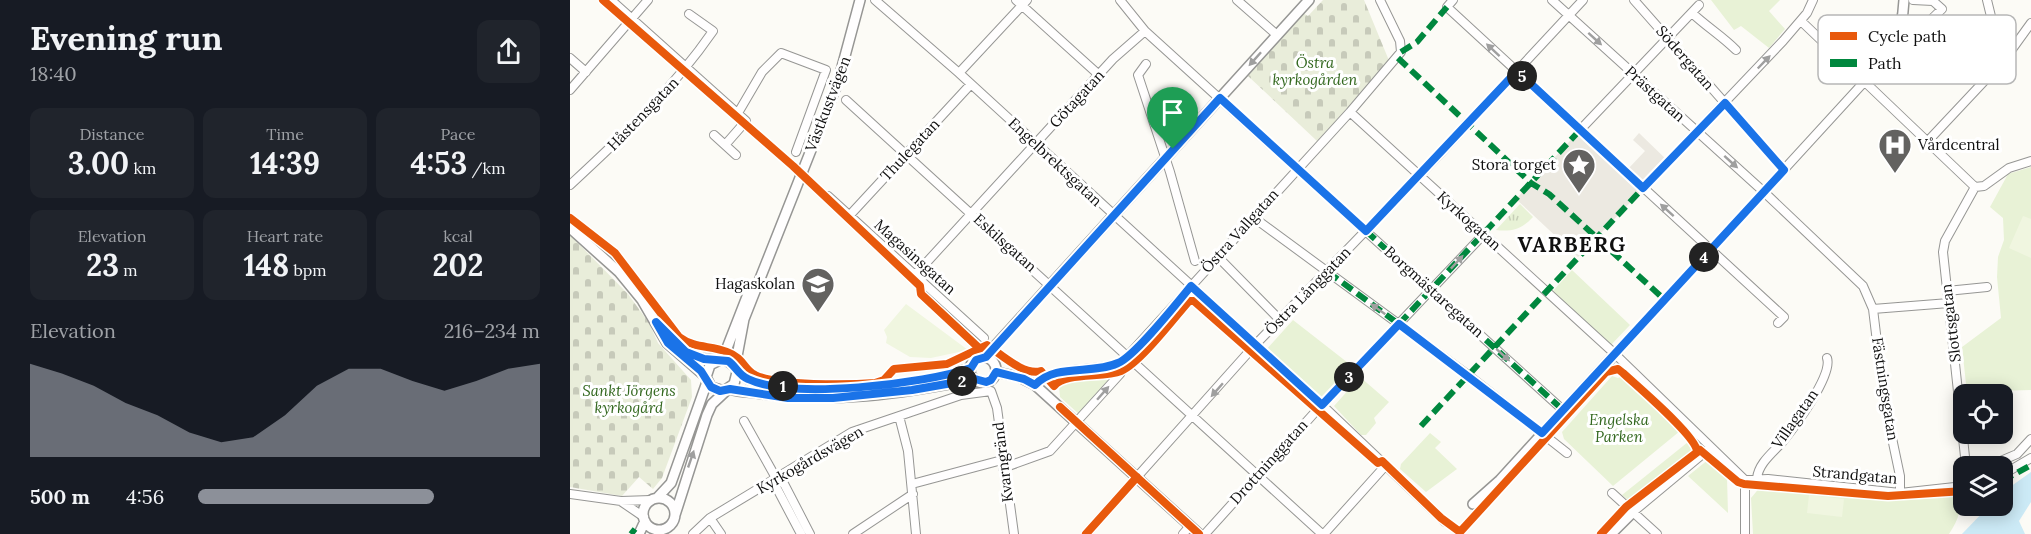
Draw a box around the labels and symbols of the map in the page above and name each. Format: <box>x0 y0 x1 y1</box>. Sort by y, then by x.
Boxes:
legend <box>1818 15 2016 84</box>
street label: Södergatan <box>1652 21 1719 94</box>
text: Cycle path <box>1868 26 1947 46</box>
one-way arrow <box>1587 32 1602 45</box>
one-way arrow <box>1487 43 1501 57</box>
one-way arrow <box>1249 51 1262 66</box>
street label: Västkustvägen <box>800 53 854 155</box>
park label: Östra kyrkogården <box>1272 53 1358 89</box>
text: Path <box>1868 53 1902 73</box>
one-way arrow <box>1756 56 1770 70</box>
pin: 5 <box>1507 61 1537 91</box>
street label: Prästgatan <box>1621 62 1689 126</box>
street label: Götagatan <box>1045 66 1108 132</box>
street label: Håstensgatan <box>603 73 682 154</box>
pin <box>1147 87 1198 149</box>
street label: Engelbrektsgatan <box>1004 113 1106 210</box>
street label: Thulegatan <box>876 115 943 185</box>
hospital icon: Vårdcentral <box>1877 127 1913 174</box>
place label: Vårdcentral <box>1917 135 2000 154</box>
place icon: Stora torget <box>1561 147 1597 194</box>
place label: Stora torget <box>1472 155 1556 174</box>
one-way arrow <box>1723 155 1738 168</box>
street label: Östra Vallgatan <box>1197 185 1282 277</box>
street label: Kyrkogatan <box>1433 187 1505 254</box>
one-way arrow <box>1661 204 1675 218</box>
street label: Eskilsgatan <box>970 209 1041 276</box>
street label: Magasinsgatan <box>871 215 960 298</box>
district label: VARBERG <box>1517 231 1627 258</box>
street label: Borgmästaregatan <box>1381 242 1488 341</box>
pin: 4 <box>1689 242 1719 272</box>
street label: Östra Långgatan <box>1261 243 1355 339</box>
one-way arrow <box>1450 255 1463 270</box>
school or university icon: Hagaskolan <box>800 266 836 313</box>
place label: Hagaskolan <box>715 274 795 293</box>
street label: Slottsgatan <box>1936 283 1965 363</box>
one-way arrow <box>1371 303 1387 315</box>
street label: Fästningsgatan <box>1868 336 1903 442</box>
one-way arrow <box>1495 348 1510 361</box>
pin: 3 <box>1334 362 1364 392</box>
pin: 2 <box>947 366 977 396</box>
pin: 1 <box>768 371 798 401</box>
park label: Sankt Jörgens kyrkogård <box>582 381 676 417</box>
one-way arrow <box>1211 382 1224 397</box>
street label: Villagatan <box>1767 385 1822 453</box>
one-way arrow <box>1096 386 1109 401</box>
park label: Engelska Parken <box>1589 410 1650 446</box>
street label: Drottninggatan <box>1226 415 1312 508</box>
street label: Kyrkogårdsvägen <box>753 421 866 498</box>
street label: Kvarngränd <box>988 421 1017 503</box>
one-way arrow <box>687 450 697 468</box>
street label: Strandgatan <box>1812 461 1898 488</box>

